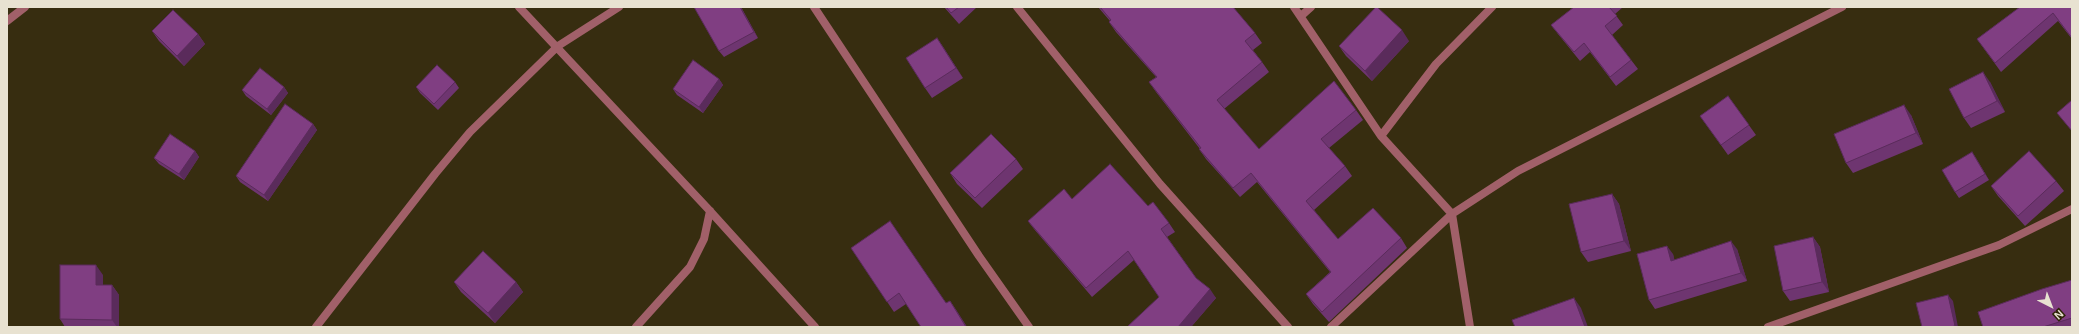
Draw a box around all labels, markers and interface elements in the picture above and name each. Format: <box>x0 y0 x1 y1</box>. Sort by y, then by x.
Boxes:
north arrow <box>2031 286 2071 326</box>
text: N <box>2052 308 2066 322</box>

